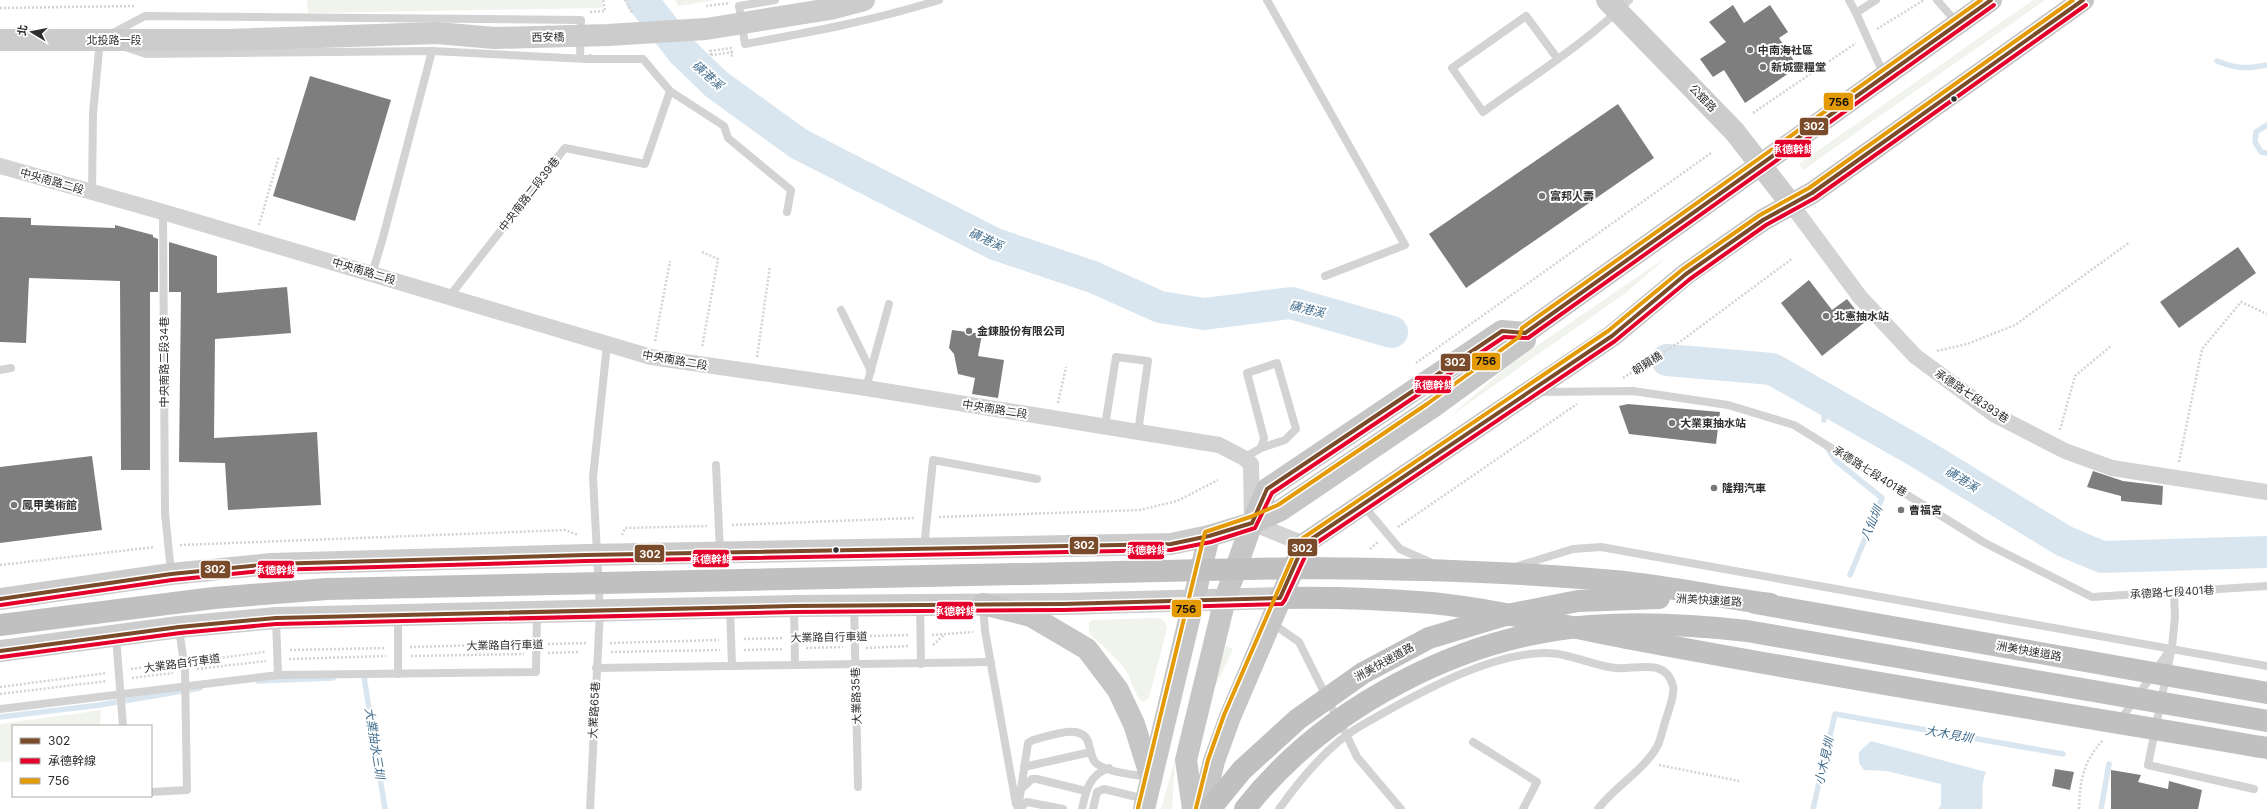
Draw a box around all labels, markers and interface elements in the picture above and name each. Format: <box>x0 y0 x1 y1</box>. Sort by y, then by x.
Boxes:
north arrow <box>12 12 52 52</box>
text: 北 <box>14 24 30 37</box>
street label: 西安橋 <box>531 30 565 44</box>
street label: 北投路一段 <box>87 33 142 47</box>
place label: 中南海社區 <box>1758 43 1813 57</box>
marker: 中南海社區 <box>1745 45 1755 55</box>
water label: 磺港溪 <box>690 57 728 94</box>
place label: 新城靈糧堂 <box>1771 60 1826 74</box>
marker: 新城靈糧堂 <box>1758 62 1768 72</box>
street label: 公舘路 <box>1687 81 1719 115</box>
line badge: 756 <box>1823 92 1854 111</box>
unlabelled marker <box>1949 94 1959 104</box>
text: 756 <box>1829 95 1849 109</box>
line badge: 302 <box>1799 117 1829 136</box>
text: 302 <box>1803 119 1825 133</box>
line badge: 承德幹線 <box>1774 139 1812 158</box>
text: 承德幹線 <box>1771 142 1815 156</box>
street label: 中央南路二段39巷 <box>496 154 562 234</box>
street label: 中央南路二段 <box>18 165 86 197</box>
place label: 富邦人壽 <box>1550 189 1594 203</box>
marker: 富邦人壽 <box>1537 191 1547 201</box>
water label: 磺港溪 <box>967 225 1007 254</box>
street label: 中央南路二段 <box>330 255 398 287</box>
water label: 磺港溪 <box>1288 298 1328 321</box>
place label: 北憲抽水站 <box>1834 309 1889 323</box>
marker: 北憲抽水站 <box>1821 311 1831 321</box>
street label: 中央南路二段34巷 <box>157 317 171 407</box>
place label: 金鍊股份有限公司 <box>977 324 1065 338</box>
marker: 金鍊股份有限公司 <box>964 326 974 336</box>
street label: 中央南路二段 <box>641 347 709 373</box>
street label: 朝籟橋 <box>1629 348 1665 378</box>
line badge: 756 <box>1471 352 1501 371</box>
line badge: 302 <box>1440 353 1471 372</box>
text: 756 <box>1476 354 1496 368</box>
text: 302 <box>1444 355 1466 369</box>
street label: 承德路七段393巷 <box>1932 366 2012 426</box>
line badge: 承德幹線 <box>1414 375 1452 394</box>
text: 承德幹線 <box>1411 378 1455 392</box>
street label: 中央南路二段 <box>961 397 1029 421</box>
place label: 大業東抽水站 <box>1680 416 1746 430</box>
marker: 大業東抽水站 <box>1667 418 1677 428</box>
street label: 承德路七段401巷 <box>1830 443 1910 499</box>
water label: 磺港溪 <box>1943 463 1983 496</box>
place label: 隆翔汽車 <box>1722 481 1766 495</box>
marker: 隆翔汽車 <box>1709 483 1719 493</box>
place label: 鳳甲美術館 <box>22 498 77 512</box>
marker: 鳳甲美術館 <box>9 500 19 510</box>
water label: 八仙圳 <box>1857 502 1886 543</box>
place label: 曹福宮 <box>1909 503 1942 517</box>
marker: 曹福宮 <box>1896 505 1906 515</box>
line badge: 302 <box>1069 536 1099 555</box>
text: 302 <box>1073 538 1095 552</box>
line badge: 302 <box>1287 538 1318 557</box>
line badge: 承德幹線 <box>1127 541 1165 560</box>
text: 302 <box>1291 541 1313 555</box>
text: 承德幹線 <box>1124 543 1168 557</box>
line badge: 302 <box>634 544 665 563</box>
unlabelled marker <box>831 545 841 555</box>
text: 302 <box>639 547 661 561</box>
line badge: 承德幹線 <box>692 549 730 568</box>
text: 承德幹線 <box>689 552 733 566</box>
line badge: 302 <box>200 560 231 579</box>
line badge: 承德幹線 <box>257 560 295 579</box>
text: 302 <box>204 562 226 576</box>
text: 承德幹線 <box>254 563 298 577</box>
street label: 承德路七段401巷 <box>2129 583 2215 601</box>
street label: 洲美快速道路 <box>1676 591 1742 609</box>
line badge: 756 <box>1171 599 1202 618</box>
line badge: 承德幹線 <box>936 601 974 620</box>
text: 756 <box>1176 602 1196 616</box>
text: 承德幹線 <box>933 604 977 618</box>
street label: 大業路自行車道 <box>790 629 868 645</box>
street label: 大業路自行車道 <box>466 637 544 653</box>
street label: 洲美快速道路 <box>1995 638 2063 664</box>
street label: 洲美快速道路 <box>1352 640 1416 684</box>
street label: 大業路自行車道 <box>143 651 221 675</box>
street label: 大業路35巷 <box>848 667 864 725</box>
street label: 大業路65巷 <box>586 681 602 739</box>
water label: 大業抽水三圳 <box>362 706 388 782</box>
water label: 大木見圳 <box>1924 722 1976 746</box>
legend <box>12 725 152 797</box>
text: 302 <box>48 733 70 748</box>
water label: 小木見圳 <box>1811 734 1837 786</box>
text: 承德幹線 <box>48 753 96 768</box>
text: 756 <box>48 773 69 788</box>

